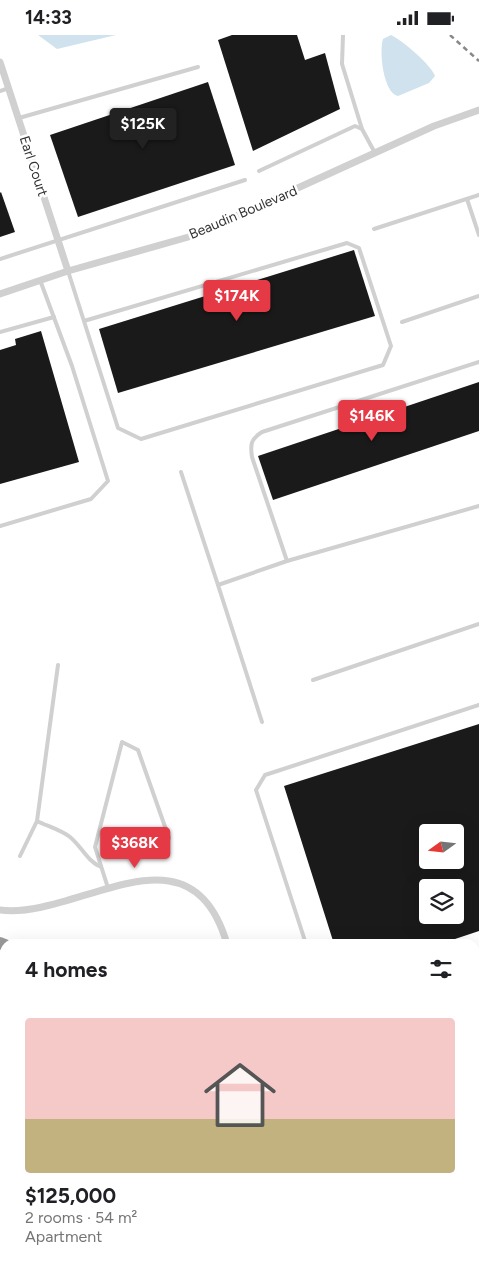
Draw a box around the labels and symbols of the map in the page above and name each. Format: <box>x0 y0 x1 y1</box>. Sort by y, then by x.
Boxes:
pin: $125K <box>108 107 178 150</box>
street label: Earl Court <box>16 134 51 199</box>
street label: Beaudin Boulevard <box>186 182 300 243</box>
pin: $174K <box>202 279 272 322</box>
pin: $146K <box>337 399 407 442</box>
north arrow <box>419 824 464 869</box>
pin: $368K <box>100 827 170 869</box>

